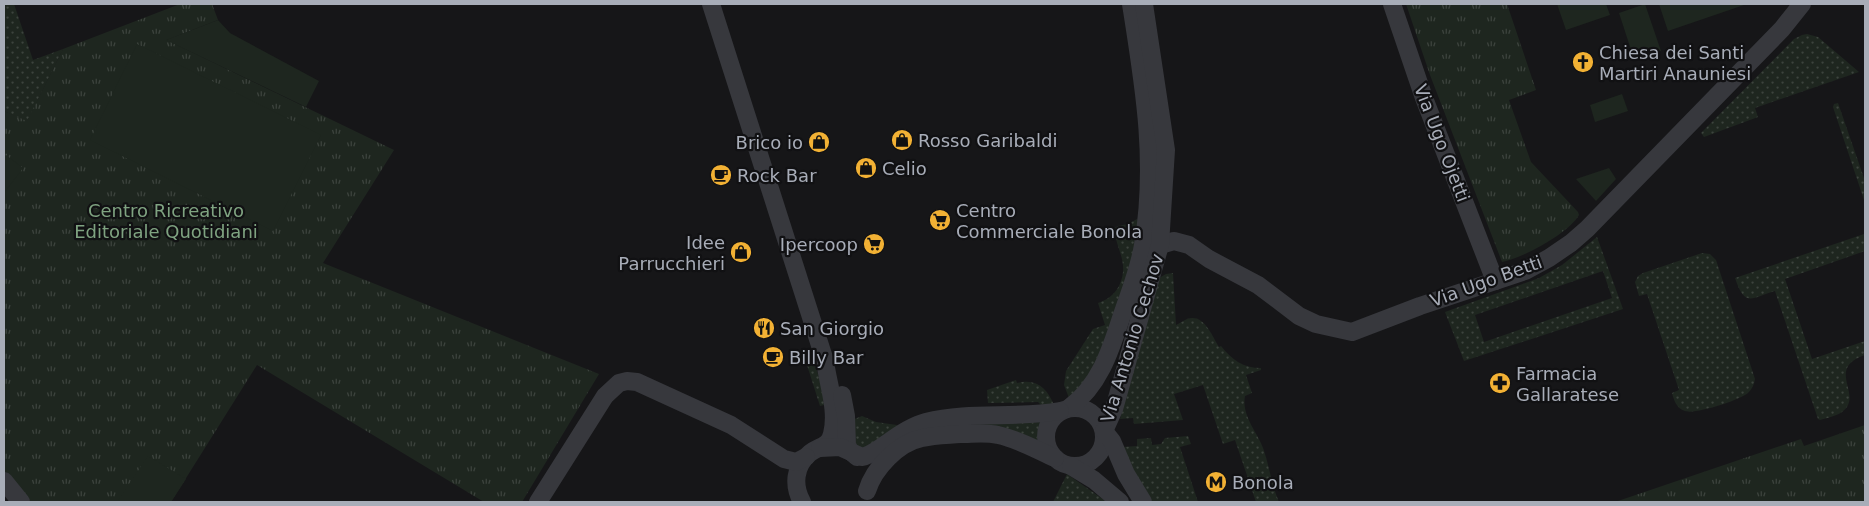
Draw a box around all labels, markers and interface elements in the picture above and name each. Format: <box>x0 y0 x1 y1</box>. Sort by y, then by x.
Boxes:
place label: Chiesa dei Santi Martiri Anauniesi <box>1599 42 1751 84</box>
church icon: Chiesa dei Santi Martiri Anauniesi <box>1571 50 1595 74</box>
street label: Via Ugo Ojetti <box>1410 81 1474 205</box>
shop icon: Rosso Garibaldi <box>890 128 914 152</box>
shop icon: Brico io <box>807 130 831 154</box>
place label: Rosso Garibaldi <box>918 130 1057 151</box>
place label: Brico io <box>736 132 803 153</box>
shop icon: Celio <box>854 156 878 180</box>
place label: Celio <box>882 158 927 179</box>
cafe icon: Rock Bar <box>709 163 733 187</box>
place label: Rock Bar <box>737 165 817 186</box>
park label: Centro Ricreativo Editoriale Quotidiani <box>74 200 258 242</box>
place label: Centro Commerciale Bonola <box>956 200 1142 242</box>
supermarket icon: Centro Commerciale Bonola <box>928 208 952 232</box>
place label: Idee Parrucchieri <box>618 232 725 274</box>
supermarket icon: Ipercoop <box>862 232 886 256</box>
place label: Ipercoop <box>780 234 858 255</box>
shop icon: Idee Parrucchieri <box>729 240 753 264</box>
street label: Via Antonio Cechov <box>1096 251 1168 425</box>
street label: Via Ugo Betti <box>1427 251 1545 311</box>
restaurant icon: San Giorgio <box>752 316 776 340</box>
place label: San Giorgio <box>780 318 884 339</box>
cafe icon: Billy Bar <box>761 345 785 369</box>
place label: Billy Bar <box>789 347 864 368</box>
place label: Farmacia Gallaratese <box>1516 363 1619 405</box>
pharmacy icon: Farmacia Gallaratese <box>1488 371 1512 395</box>
metro station icon: Bonola <box>1204 470 1228 494</box>
place label: Bonola <box>1232 472 1294 493</box>

